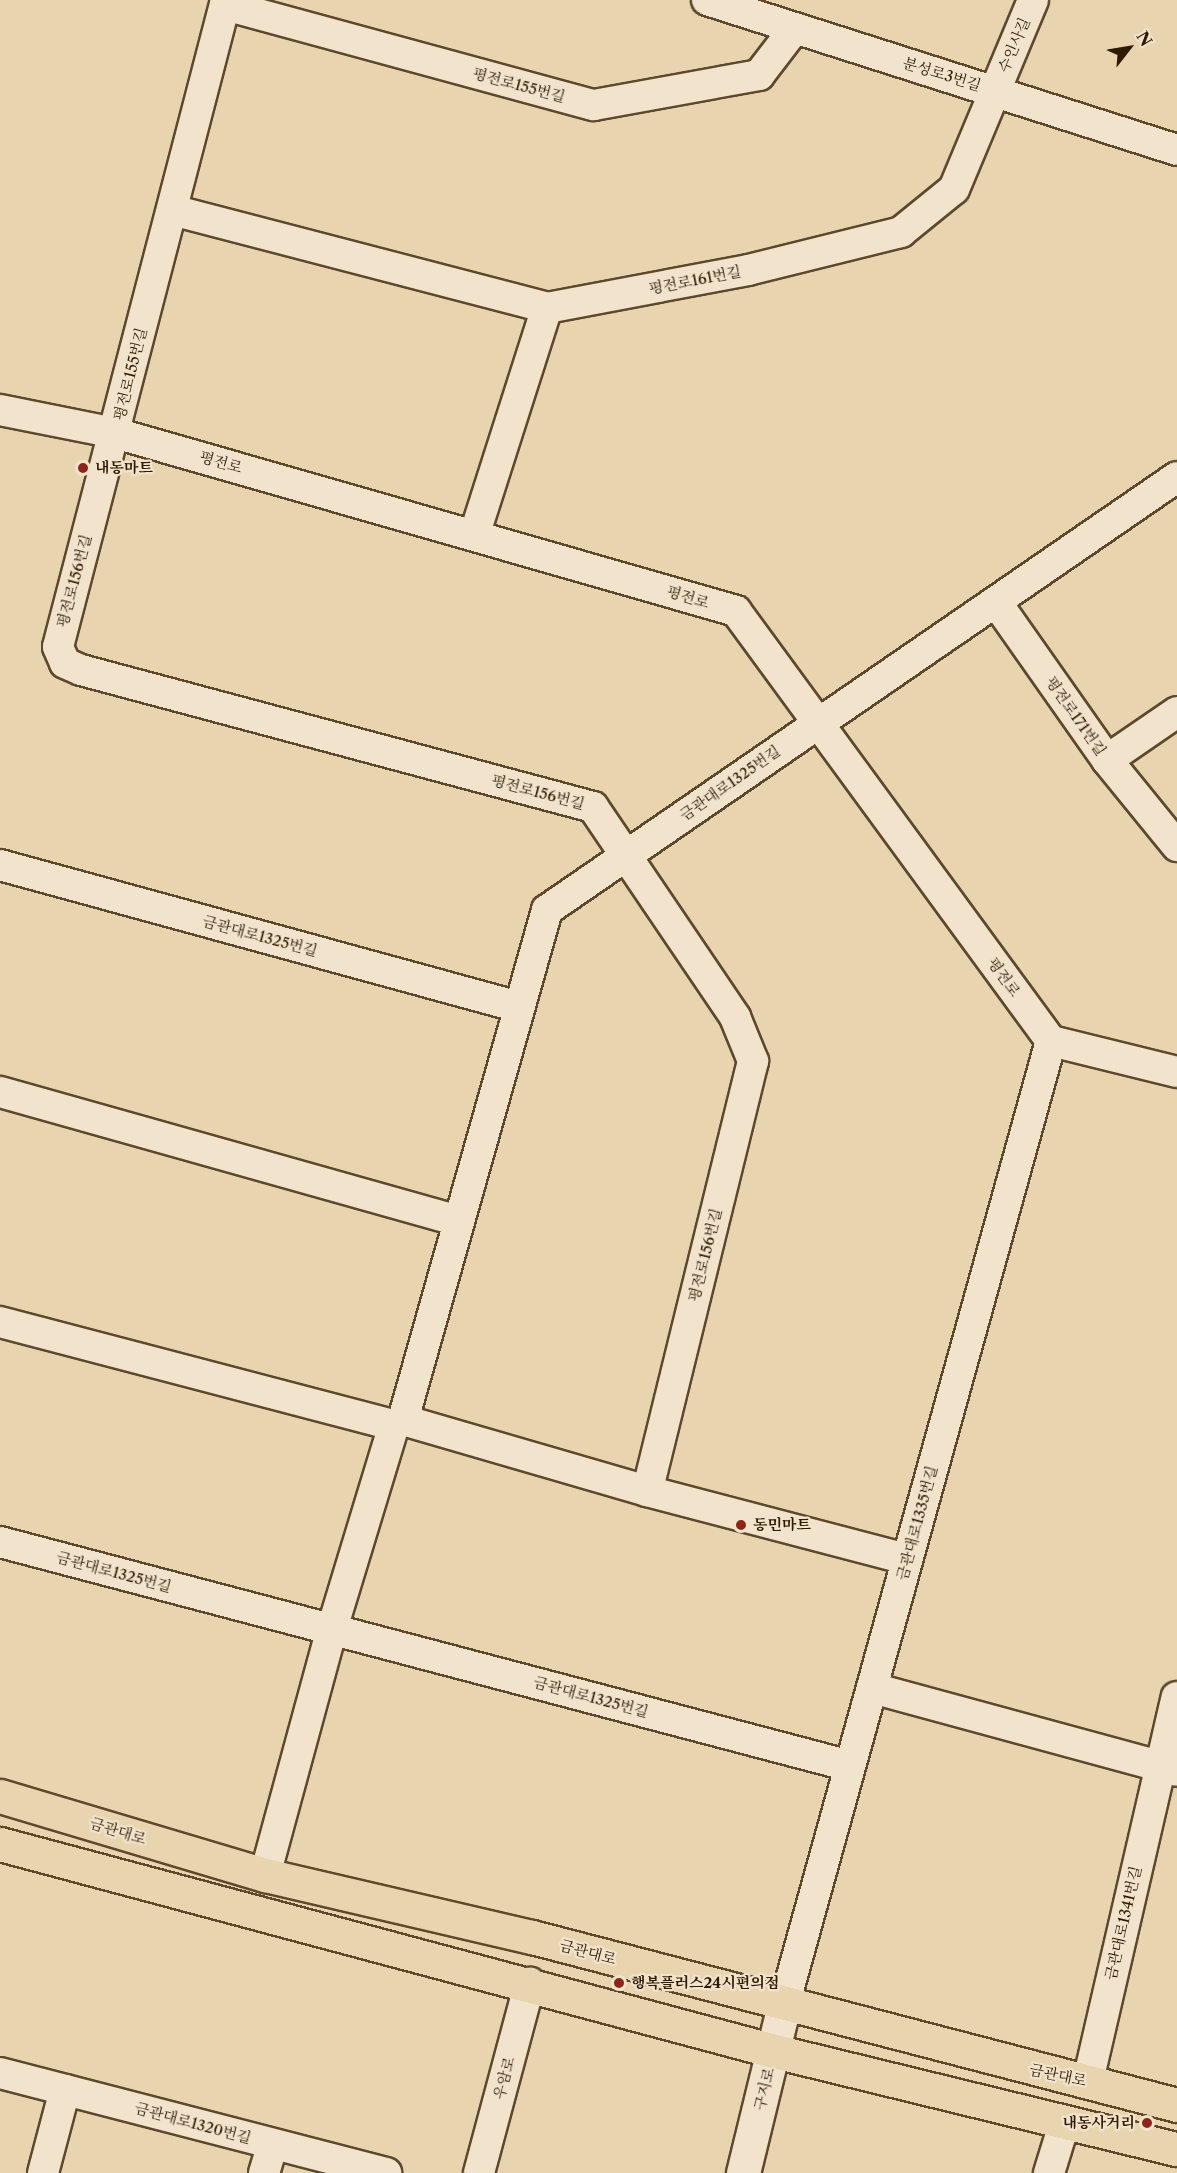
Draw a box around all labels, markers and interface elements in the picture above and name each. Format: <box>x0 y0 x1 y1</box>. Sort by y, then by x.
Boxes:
street label: 수인사길 <box>994 15 1034 75</box>
north arrow <box>1099 18 1159 78</box>
text: N <box>1132 28 1157 50</box>
street label: 분성로3번길 <box>901 54 983 94</box>
street label: 평전로155번길 <box>471 64 567 106</box>
street label: 평전로161번길 <box>647 262 743 298</box>
street label: 평전로155번길 <box>110 326 150 422</box>
street label: 평전로 <box>198 447 244 477</box>
place label: 내동마트 <box>95 459 153 477</box>
marker: 내동마트 <box>76 461 90 475</box>
street label: 평전로156번길 <box>53 532 95 630</box>
street label: 평전로 <box>665 582 711 612</box>
street label: 평전로171번길 <box>1042 673 1110 759</box>
street label: 금관대로1325번길 <box>676 742 784 824</box>
street label: 평전로156번길 <box>489 771 587 813</box>
street label: 금관대로1325번길 <box>201 912 319 960</box>
street label: 평전로 <box>984 954 1024 1000</box>
street label: 평전로156번길 <box>685 1206 725 1304</box>
street label: 금관대로1335번길 <box>893 1464 941 1582</box>
place label: 동민마트 <box>753 1516 811 1534</box>
marker: 동민마트 <box>734 1518 748 1532</box>
street label: 금관대로1325번길 <box>55 1548 173 1596</box>
street label: 금관대로1325번길 <box>532 1673 650 1721</box>
street label: 금관대로 <box>88 1814 148 1848</box>
street label: 금관대로1341번길 <box>1101 1864 1145 1982</box>
street label: 금관대로 <box>558 1936 618 1968</box>
place label: 행복플러스24시편의점 <box>631 1974 779 1992</box>
marker: 행복플러스24시편의점 <box>612 1976 626 1990</box>
street label: 우암로 <box>490 2055 518 2101</box>
street label: 금관대로 <box>1028 2060 1088 2090</box>
street label: 구지로 <box>750 2066 778 2112</box>
street label: 금관대로1320번길 <box>133 2099 253 2147</box>
place label: 내동사거리 <box>1063 2114 1135 2132</box>
marker: 내동사거리 <box>1140 2116 1154 2130</box>

